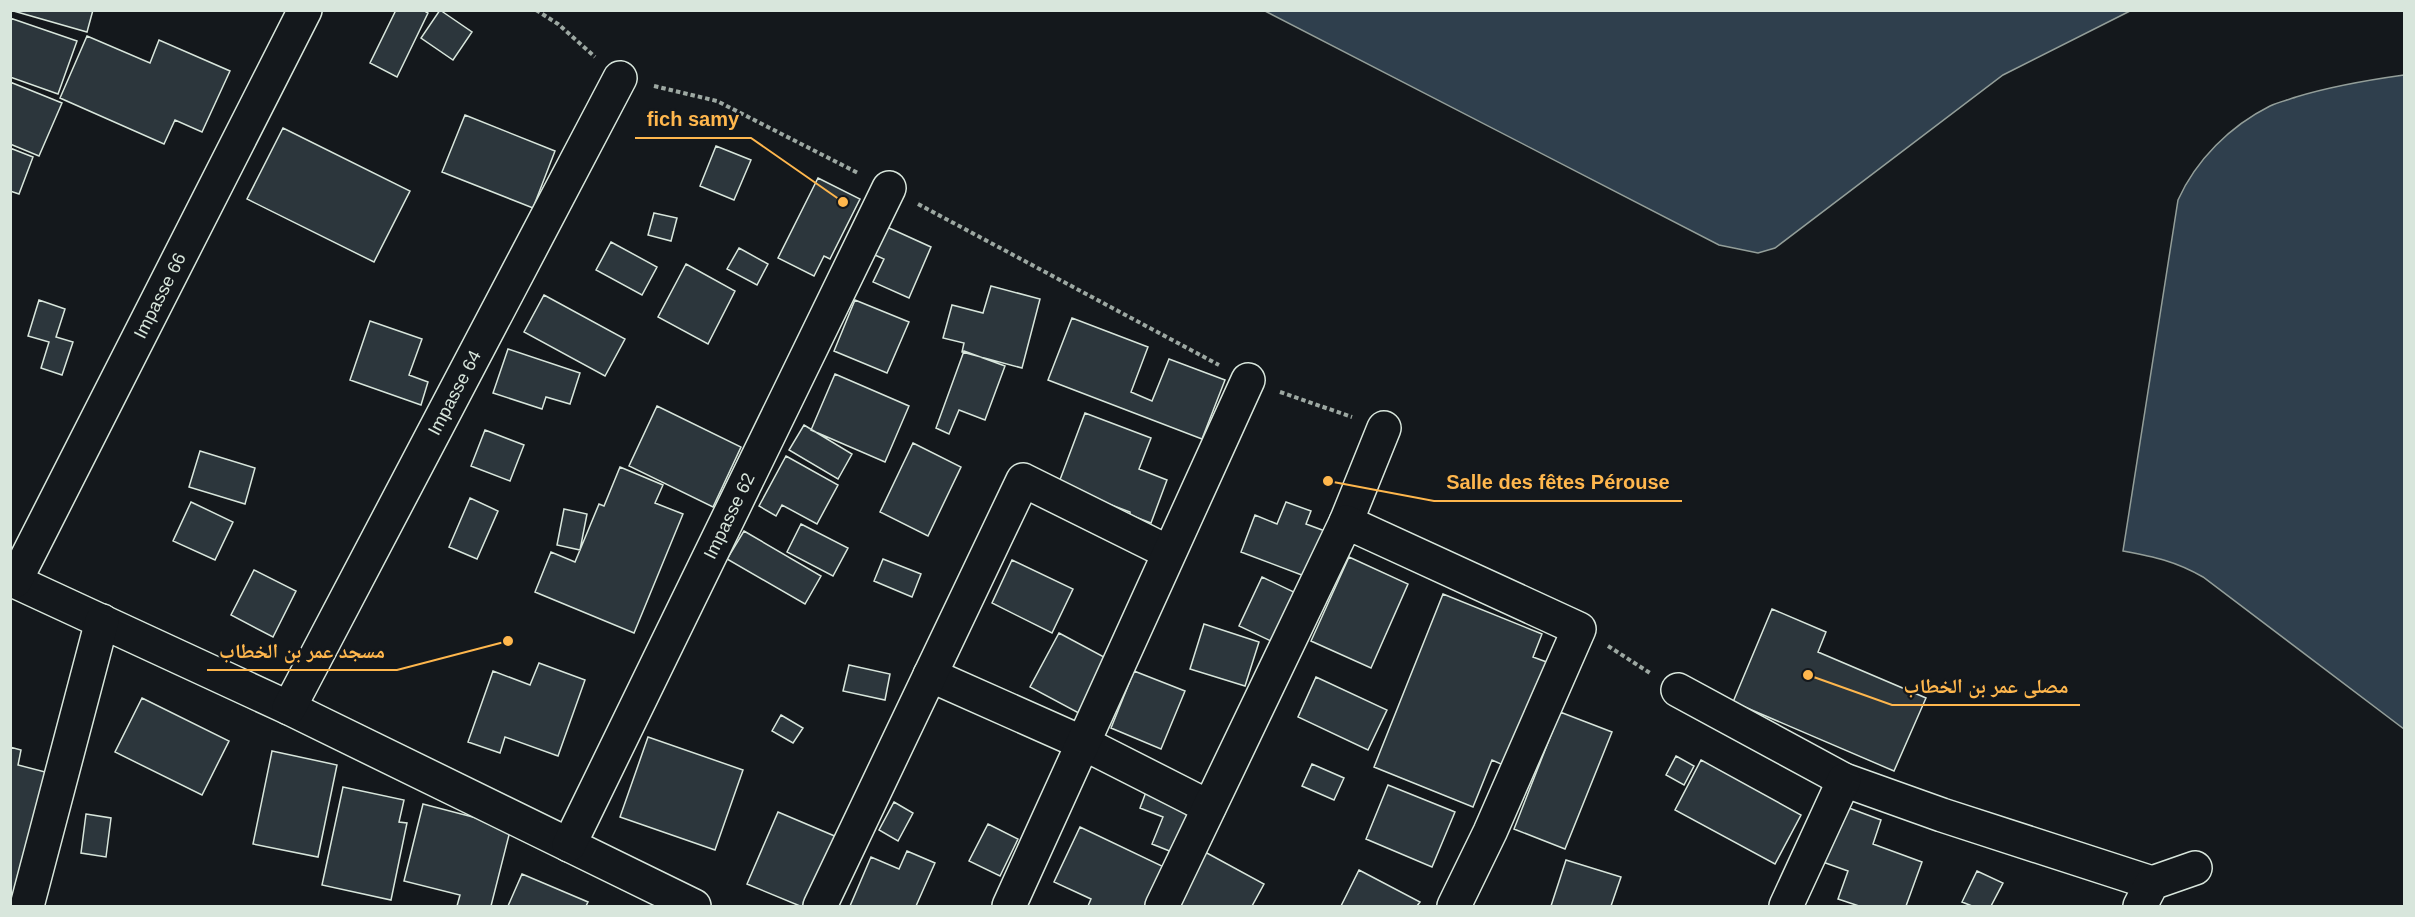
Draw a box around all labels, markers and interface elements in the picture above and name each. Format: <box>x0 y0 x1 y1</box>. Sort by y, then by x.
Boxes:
callout: fich samy <box>635 100 751 138</box>
text: fich samy <box>647 108 740 130</box>
street label: Impasse 66 <box>130 250 190 342</box>
street label: Impasse 64 <box>424 347 485 439</box>
callout: Salle des fêtes Pérouse <box>1434 463 1682 501</box>
street label: Impasse 62 <box>700 470 759 562</box>
text: Salle des fêtes Pérouse <box>1446 471 1670 493</box>
callout: مسجد عمر بن الخطاب <box>207 632 397 670</box>
text: مسجد عمر بن الخطاب <box>219 640 385 664</box>
callout: مصلى عمر بن الخطاب <box>1892 667 2080 705</box>
text: مصلى عمر بن الخطاب <box>1904 675 2068 699</box>

